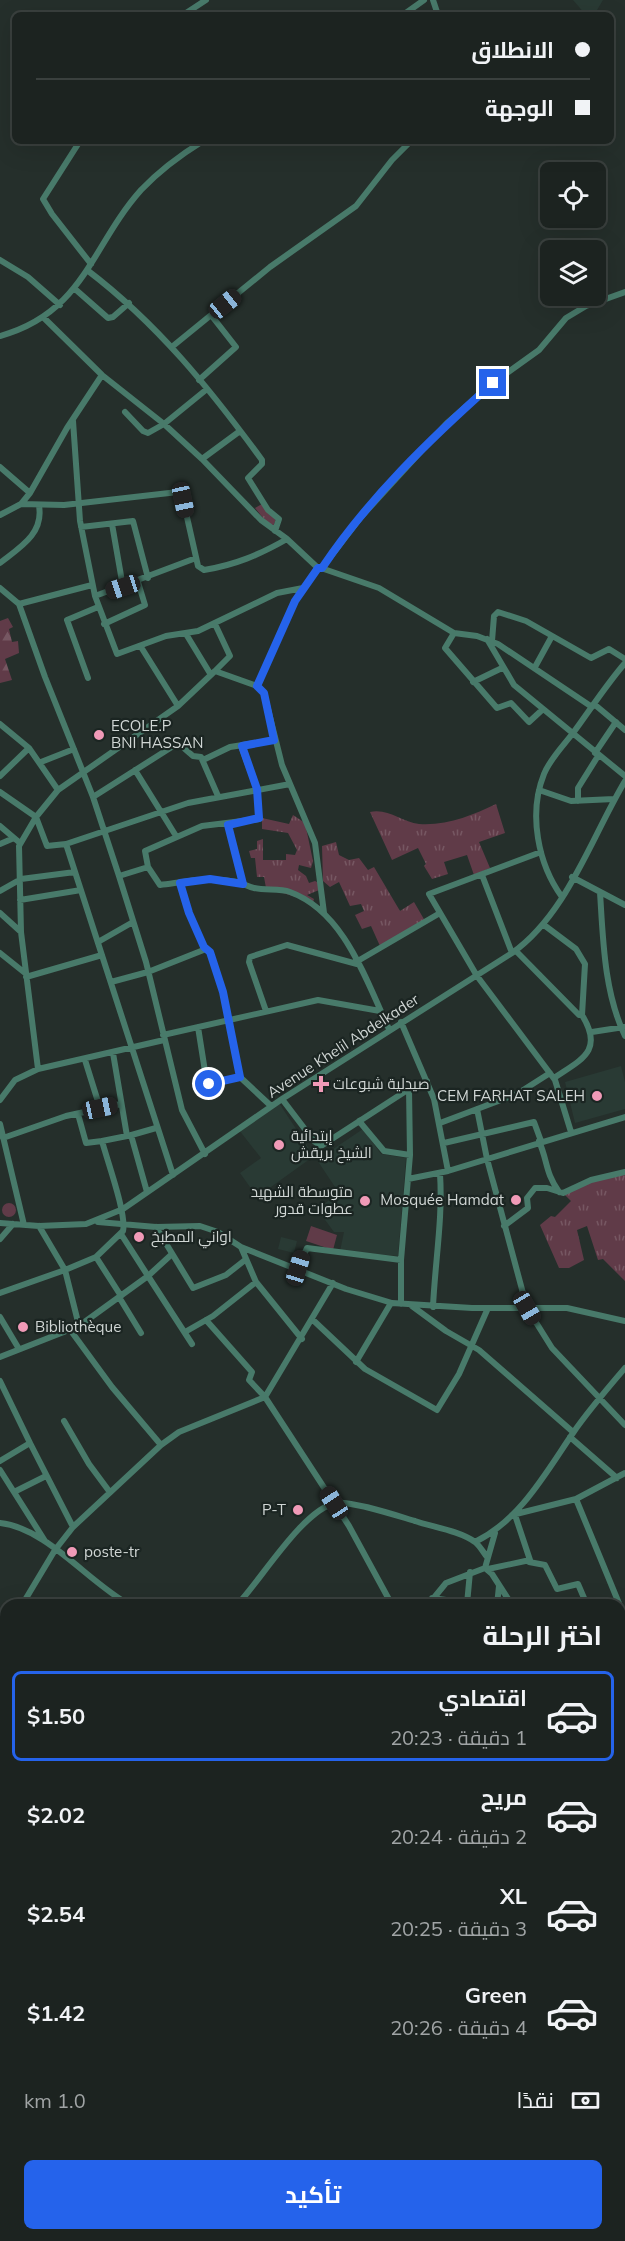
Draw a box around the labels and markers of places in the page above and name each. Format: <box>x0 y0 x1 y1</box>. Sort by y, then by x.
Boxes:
place label: ECOLE.P BNI HASSAN <box>111 716 204 752</box>
marker: ECOLE.P BNI HASSAN <box>92 728 106 742</box>
place label: صيدلية شبوعات <box>333 1074 430 1093</box>
marker: صيدلية شبوعات <box>314 1077 328 1091</box>
place label: CEM FARHAT SALEH <box>437 1086 585 1105</box>
marker: CEM FARHAT SALEH <box>590 1089 604 1103</box>
place label: إبتدائية الشيخ بريقش <box>291 1126 372 1164</box>
marker: إبتدائية الشيخ بريقش <box>272 1138 286 1152</box>
place label: متوسطة الشهيد عطوات قدور <box>251 1182 353 1218</box>
place label: Mosquée Hamdat <box>380 1190 504 1209</box>
marker: Mosquée Hamdat <box>509 1193 523 1207</box>
marker: متوسطة الشهيد عطوات قدور <box>358 1194 372 1208</box>
place label: اواني المطبخ <box>151 1227 232 1249</box>
marker: اواني المطبخ <box>132 1230 146 1244</box>
place label: Bibliothèque <box>35 1317 121 1336</box>
marker: Bibliothèque <box>16 1320 30 1334</box>
place label: P-T <box>262 1500 286 1519</box>
marker: P-T <box>291 1503 305 1517</box>
place label: poste-tr <box>84 1542 140 1561</box>
marker: poste-tr <box>65 1545 79 1559</box>

